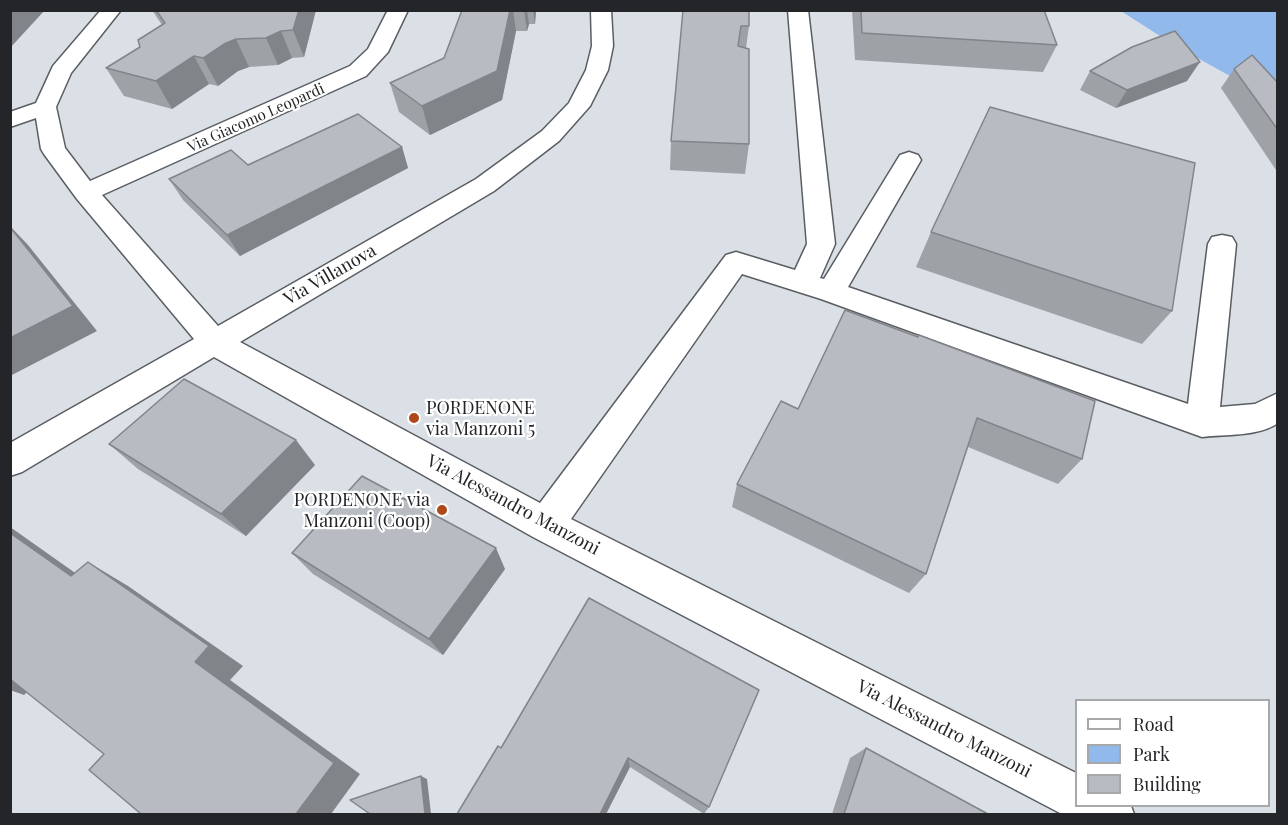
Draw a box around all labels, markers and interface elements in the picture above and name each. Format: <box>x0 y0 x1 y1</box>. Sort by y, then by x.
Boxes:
street label: Via Giacomo Leopardi <box>185 80 327 156</box>
street label: Via Villanova <box>280 240 380 310</box>
place label: PORDENONE via Manzoni 5 <box>426 397 535 440</box>
marker: PORDENONE via Manzoni 5 <box>407 411 421 425</box>
street label: Via Alessandro Manzoni <box>423 450 603 560</box>
place label: PORDENONE via Manzoni (Coop) <box>294 489 430 532</box>
marker: PORDENONE via Manzoni (Coop) <box>435 503 449 517</box>
street label: Via Alessandro Manzoni <box>853 676 1035 782</box>
legend <box>1075 699 1270 807</box>
text: Road <box>1133 712 1174 736</box>
text: Park <box>1133 742 1170 766</box>
text: Building <box>1133 772 1201 796</box>

